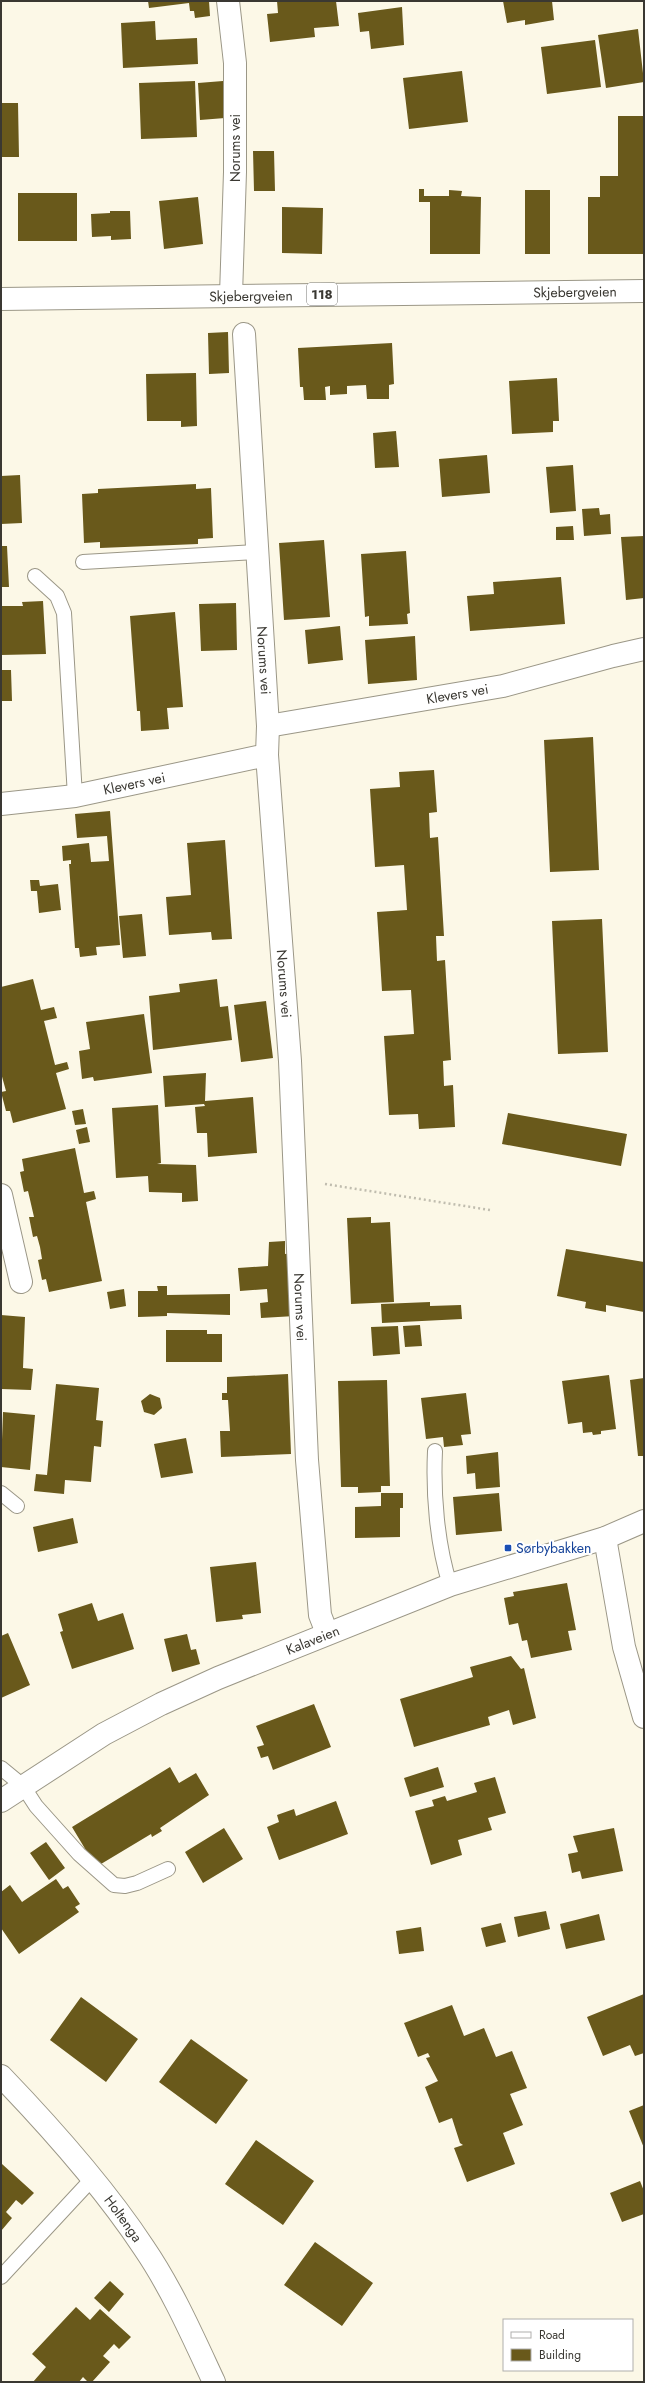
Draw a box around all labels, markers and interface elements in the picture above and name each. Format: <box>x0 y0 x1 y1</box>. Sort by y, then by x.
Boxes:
street label: Norums vei <box>225 114 245 182</box>
street label: Skjebergveien <box>533 281 617 302</box>
road number: 118 <box>307 283 337 305</box>
street label: Skjebergveien <box>209 285 293 306</box>
street label: Norums vei <box>252 626 276 695</box>
street label: Klevers vei <box>425 679 490 709</box>
street label: Klevers vei <box>101 767 167 800</box>
street label: Norums vei <box>272 949 297 1018</box>
street label: Norums vei <box>289 1273 312 1342</box>
place label: Sørbybakken <box>516 1538 591 1558</box>
marker: Sørbybakken <box>503 1543 513 1553</box>
street label: Kalaveien <box>283 1620 342 1660</box>
street label: Holtenga <box>99 2191 147 2246</box>
legend <box>503 2319 633 2371</box>
text: Road <box>539 2326 565 2344</box>
text: Building <box>539 2346 581 2364</box>

